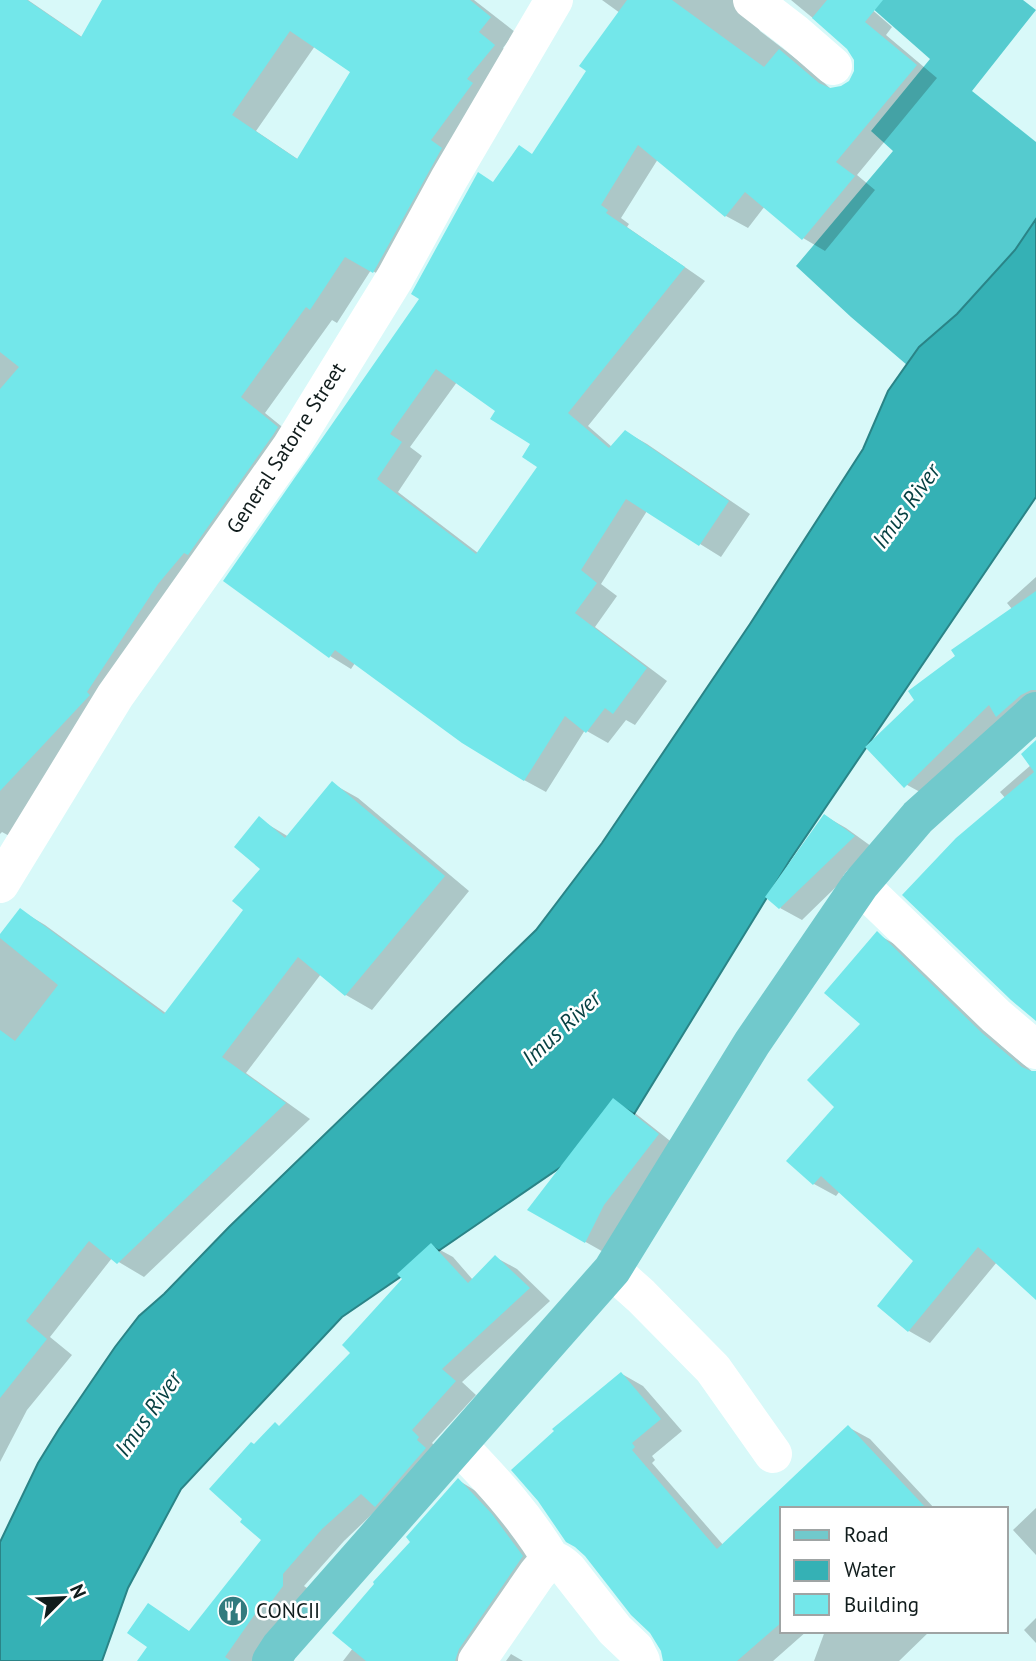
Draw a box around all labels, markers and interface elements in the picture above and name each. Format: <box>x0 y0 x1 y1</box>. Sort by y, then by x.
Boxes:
street label: General Satorre Street <box>220 357 351 538</box>
water label: Imus River <box>865 456 947 554</box>
water label: Imus River <box>515 983 607 1072</box>
water label: Imus River <box>108 1364 188 1462</box>
legend <box>780 1507 1008 1633</box>
text: Road <box>844 1521 888 1548</box>
text: Water <box>844 1556 896 1583</box>
north arrow <box>28 1563 98 1633</box>
text: N <box>65 1581 92 1602</box>
text: Building <box>844 1591 919 1618</box>
restaurant icon: CONCII <box>216 1594 250 1628</box>
place label: CONCII <box>256 1597 320 1624</box>

